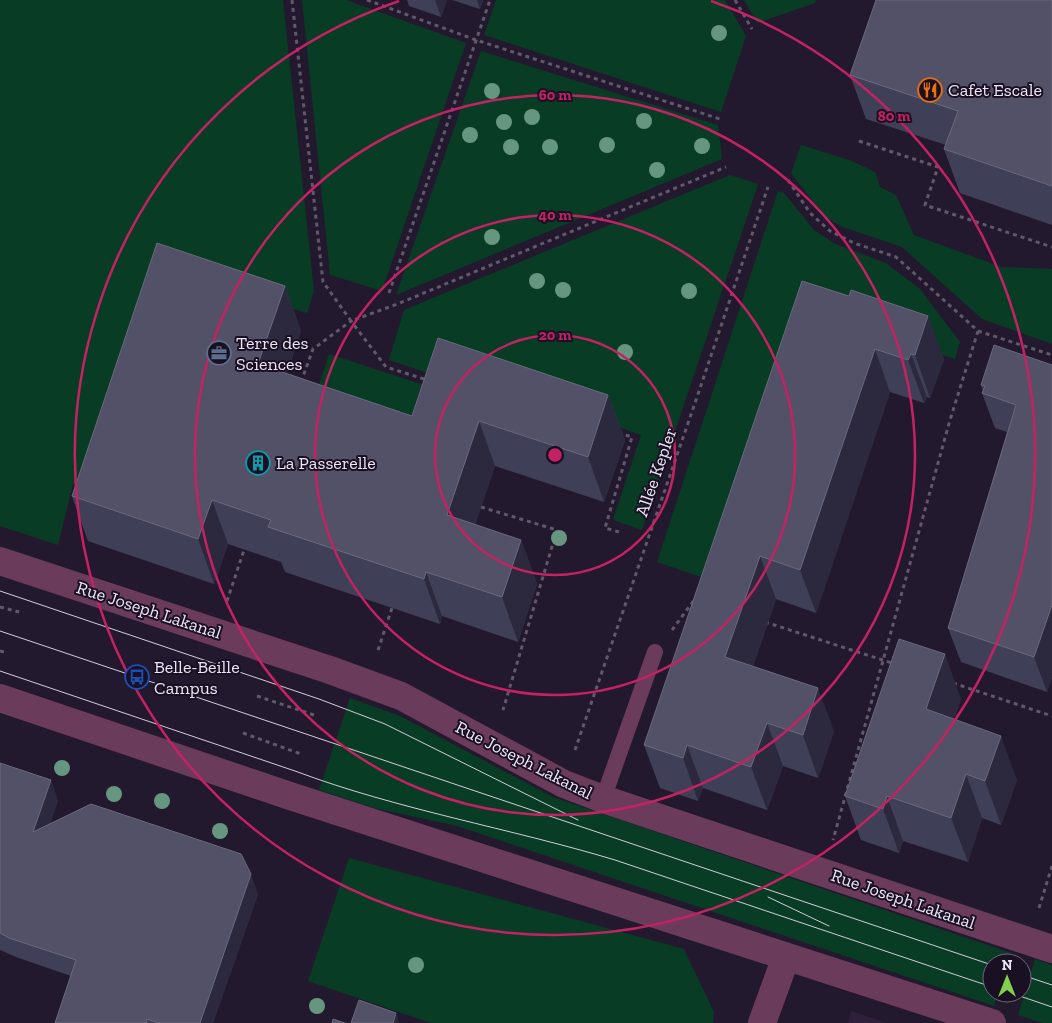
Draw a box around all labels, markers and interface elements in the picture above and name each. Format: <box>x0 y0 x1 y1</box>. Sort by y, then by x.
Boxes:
restaurant icon: Cafet Escale <box>917 77 943 103</box>
place label: Cafet Escale <box>948 79 1042 101</box>
text: 60 m <box>539 86 571 104</box>
text: 80 m <box>878 107 910 125</box>
text: 40 m <box>538 206 572 224</box>
text: 20 m <box>539 326 571 344</box>
place label: Terre des Sciences <box>236 332 308 375</box>
office icon: Terre des Sciences <box>206 340 232 366</box>
street label: Allée Kepler <box>631 425 681 519</box>
centre of rings <box>546 446 564 464</box>
building icon: La Passerelle <box>245 450 271 476</box>
place label: La Passerelle <box>276 452 376 474</box>
street label: Rue Joseph Lakanal <box>74 576 224 644</box>
place label: Belle-Beille Campus <box>154 656 240 699</box>
bus stop icon: Belle-Beille Campus <box>124 664 150 690</box>
street label: Rue Joseph Lakanal <box>452 716 596 804</box>
street label: Rue Joseph Lakanal <box>828 864 978 934</box>
north arrow <box>982 953 1032 1003</box>
text: N <box>1002 957 1013 974</box>

